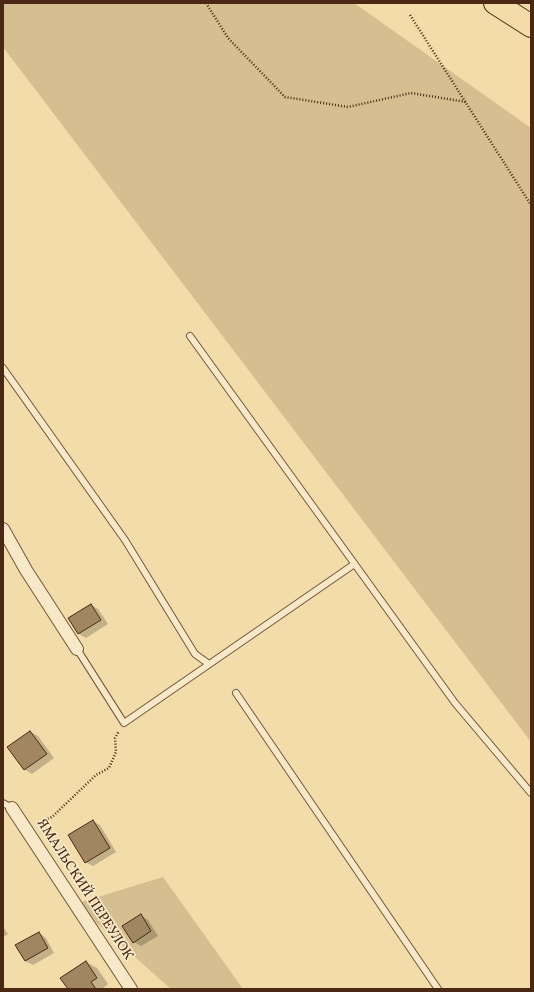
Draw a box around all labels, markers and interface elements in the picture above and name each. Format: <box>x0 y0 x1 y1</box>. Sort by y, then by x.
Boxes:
street label: ЯМАЛЬСКИЙ ПЕРЕУЛОК <box>32 816 136 964</box>

